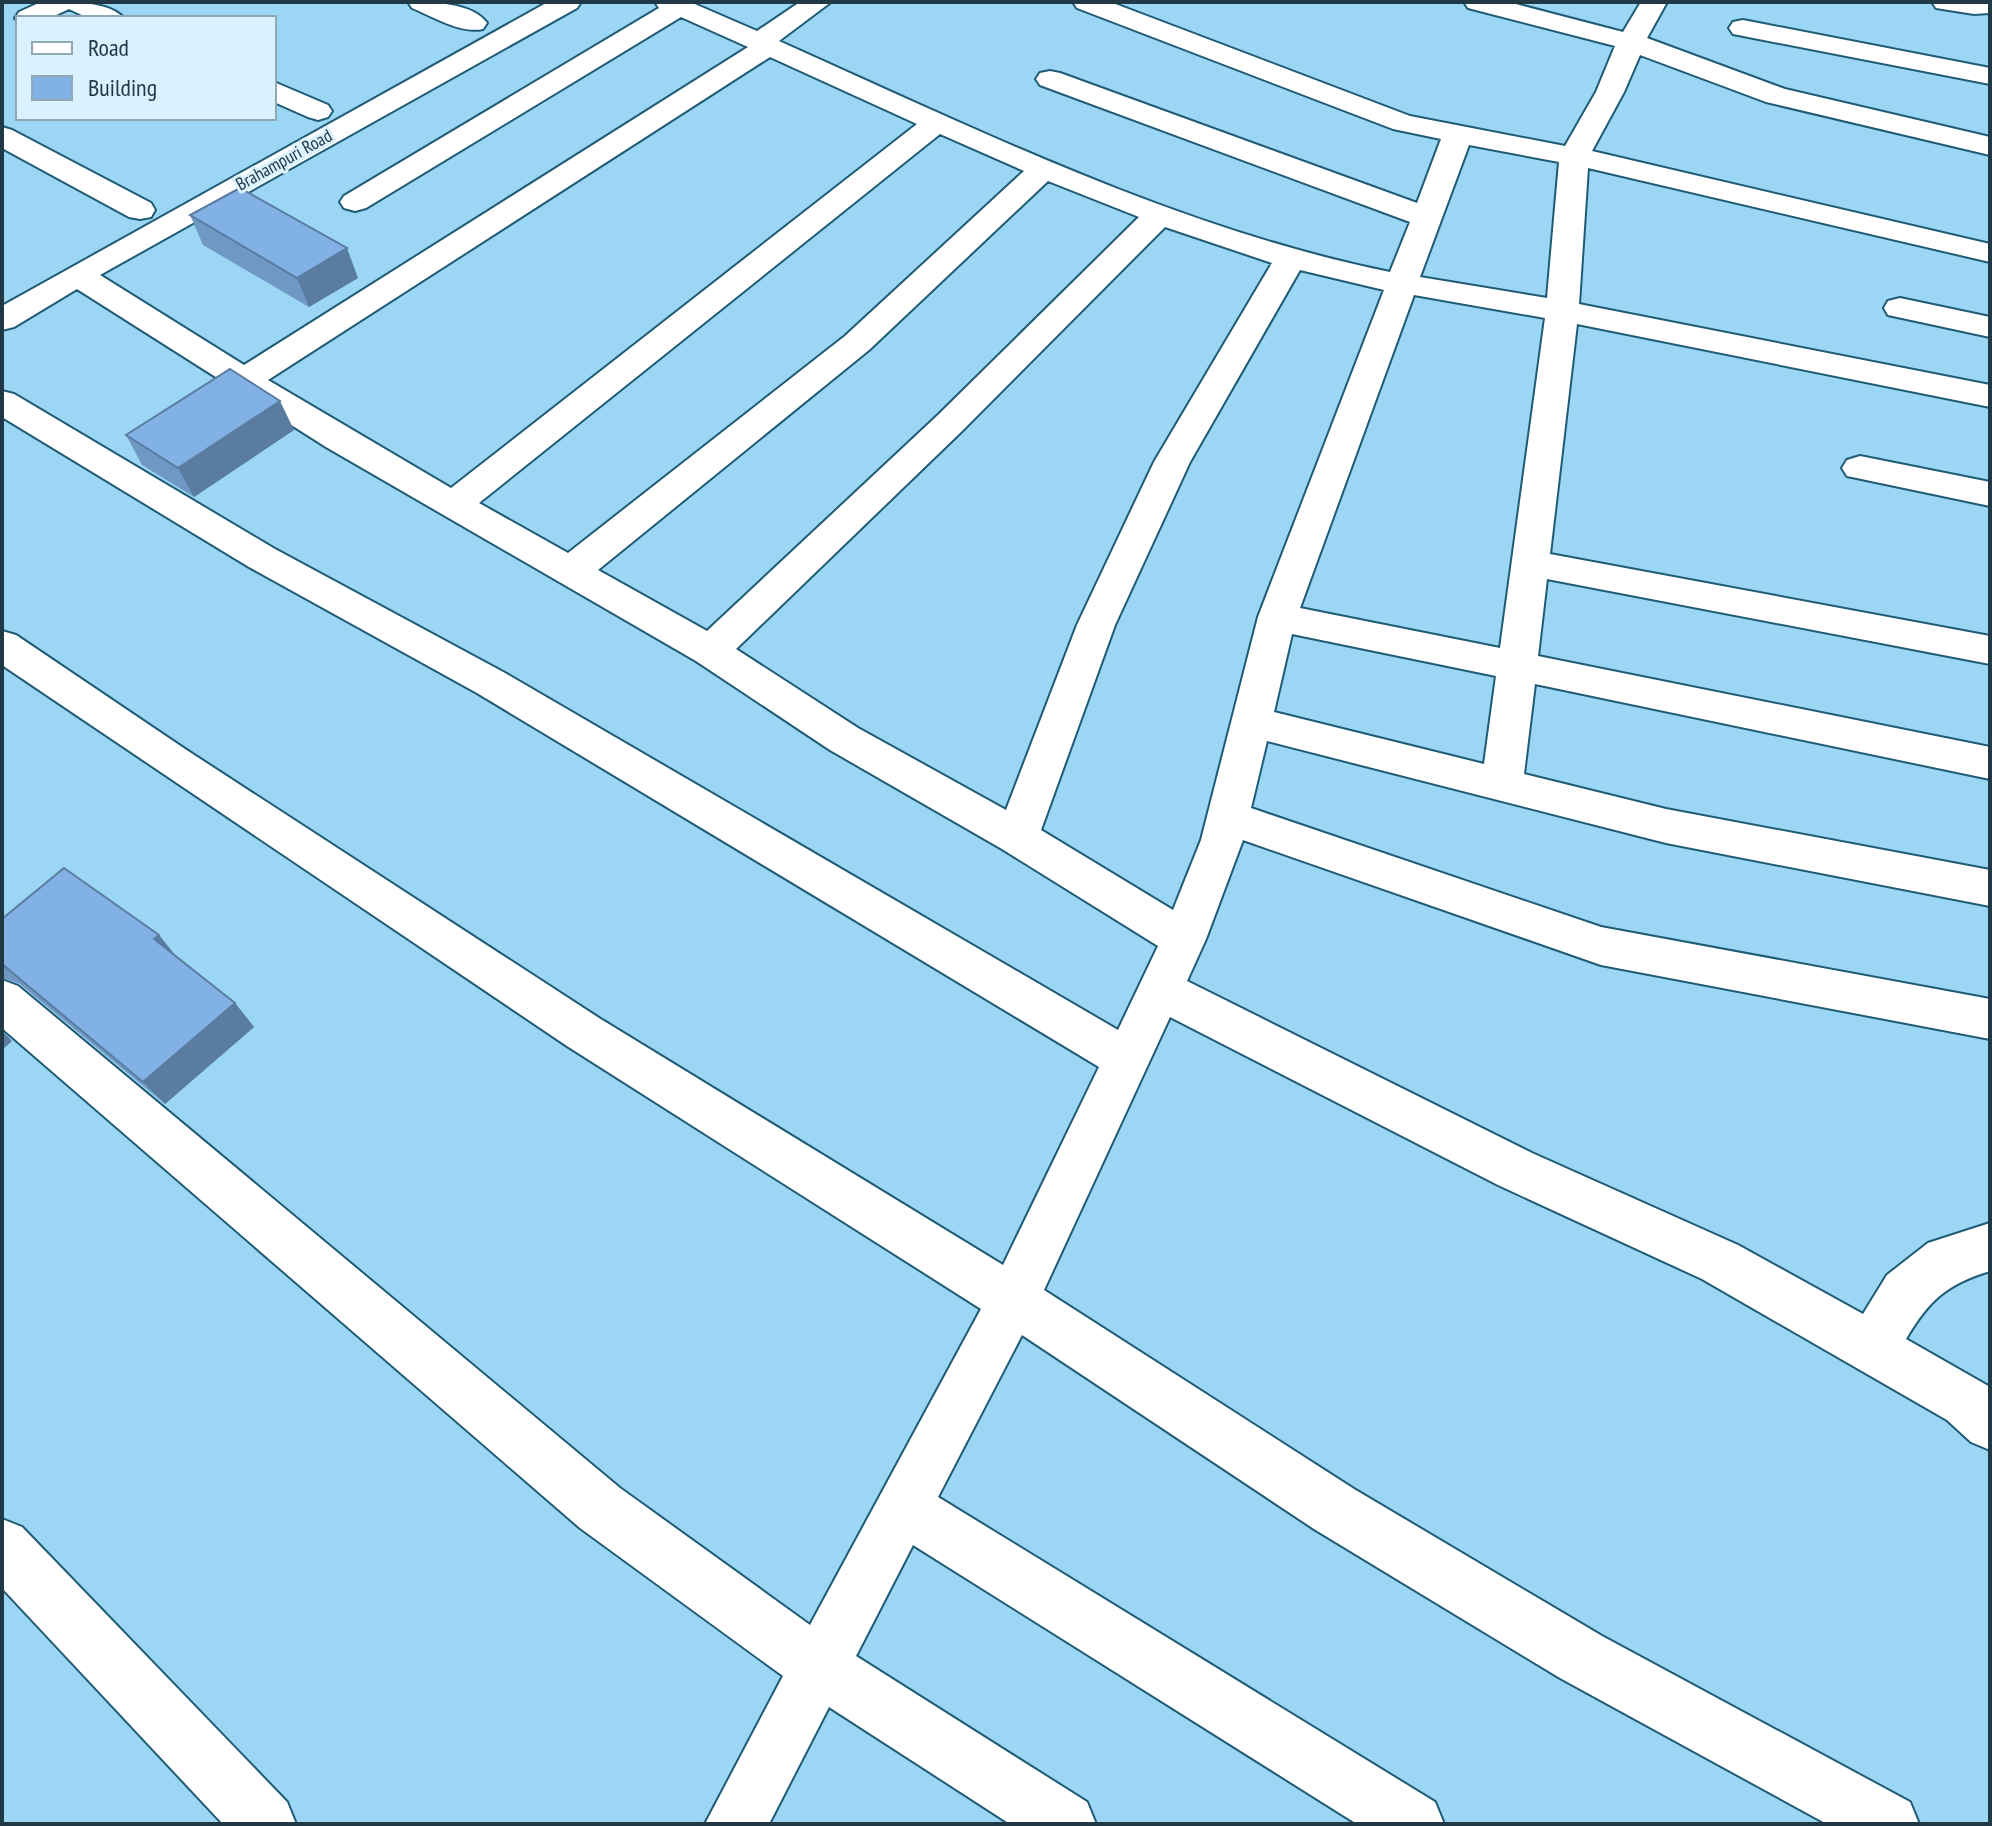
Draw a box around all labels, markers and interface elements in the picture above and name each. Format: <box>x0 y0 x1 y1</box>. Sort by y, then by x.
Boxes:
legend <box>16 16 276 120</box>
text: Road <box>88 32 129 63</box>
text: Building <box>88 72 157 103</box>
street label: Brahampuri Road <box>232 124 336 195</box>

